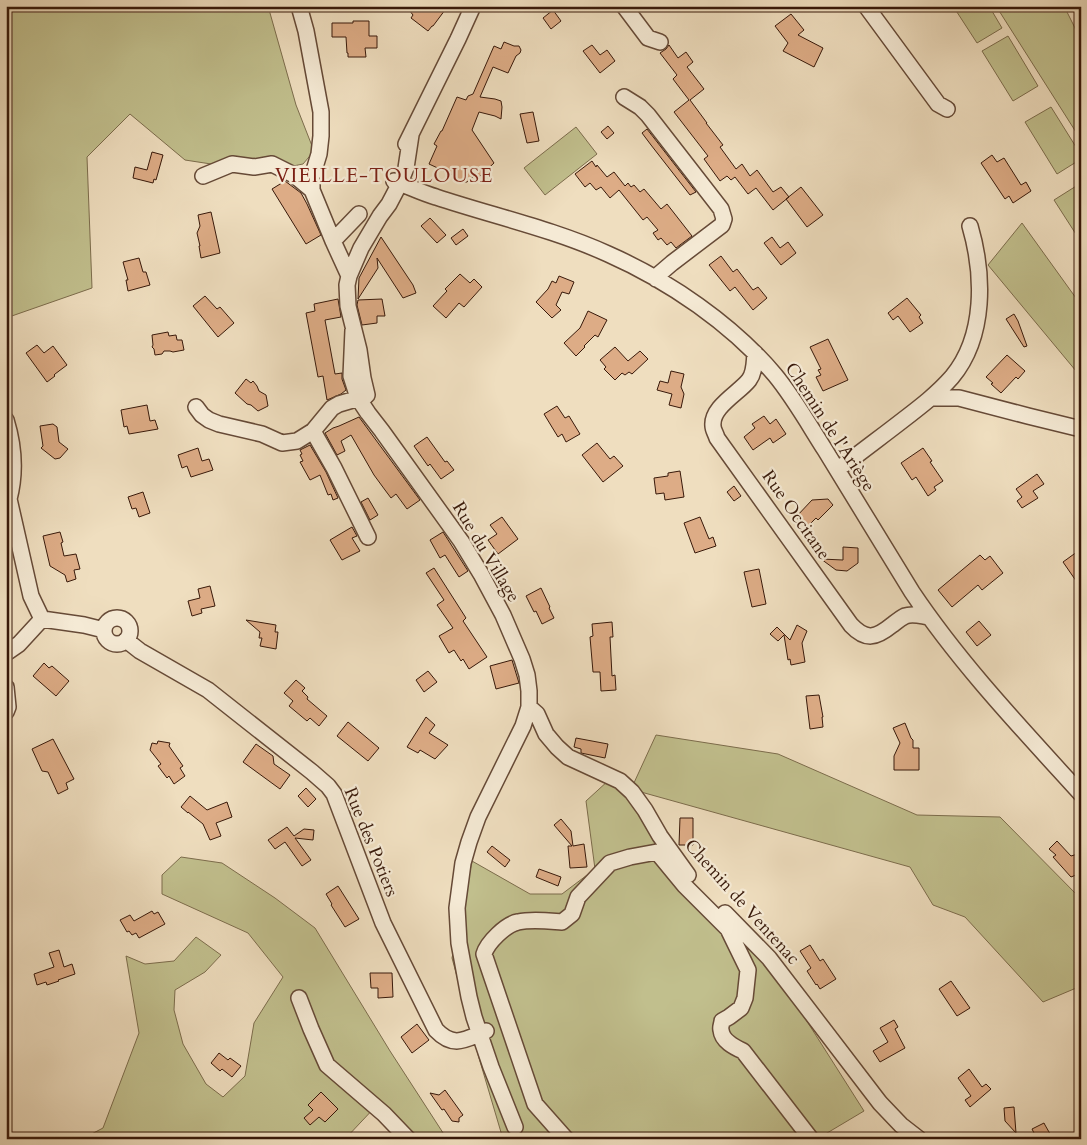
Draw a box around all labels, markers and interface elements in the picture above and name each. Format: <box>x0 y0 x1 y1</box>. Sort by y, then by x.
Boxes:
district label: VIEILLE-TOULOUSE <box>275 162 493 189</box>
street label: Chemin de l'Ariège <box>779 358 881 496</box>
street label: Rue Occitane <box>756 465 836 565</box>
street label: Rue du Village <box>446 497 526 607</box>
street label: Rue des Potiers <box>338 784 404 900</box>
street label: Chemin de Ventenac <box>679 834 805 970</box>

